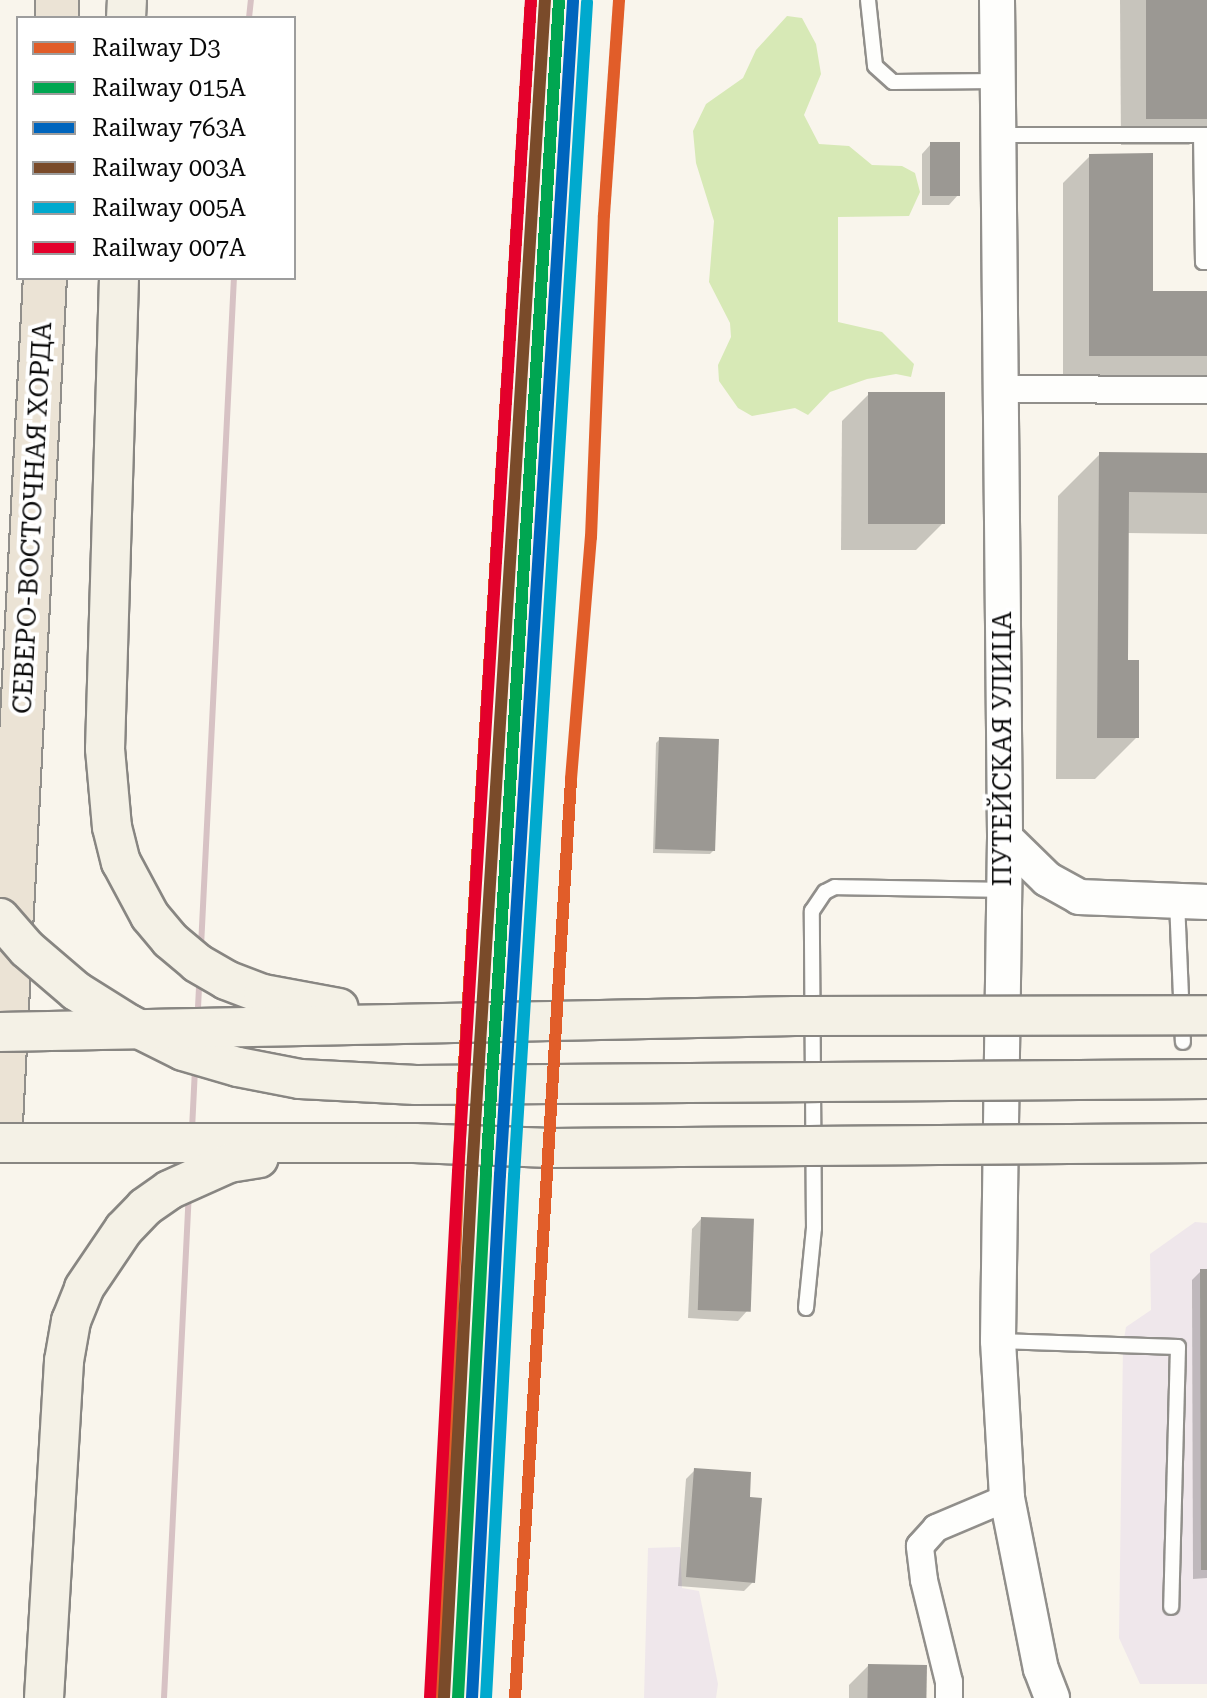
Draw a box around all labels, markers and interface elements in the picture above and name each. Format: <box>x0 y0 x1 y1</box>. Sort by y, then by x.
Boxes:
legend <box>16 16 296 280</box>
text: Railway D3 <box>92 34 221 62</box>
text: Railway 015А <box>92 74 246 102</box>
text: Railway 763А <box>92 114 246 142</box>
text: Railway 003А <box>92 154 246 182</box>
text: Railway 005А <box>92 194 246 222</box>
text: Railway 007А <box>92 234 246 262</box>
street label: СЕВЕРО-ВОСТОЧНАЯ ХОРДА <box>7 321 59 715</box>
street label: ПУТЕЙСКАЯ УЛИЦА <box>987 612 1019 886</box>

